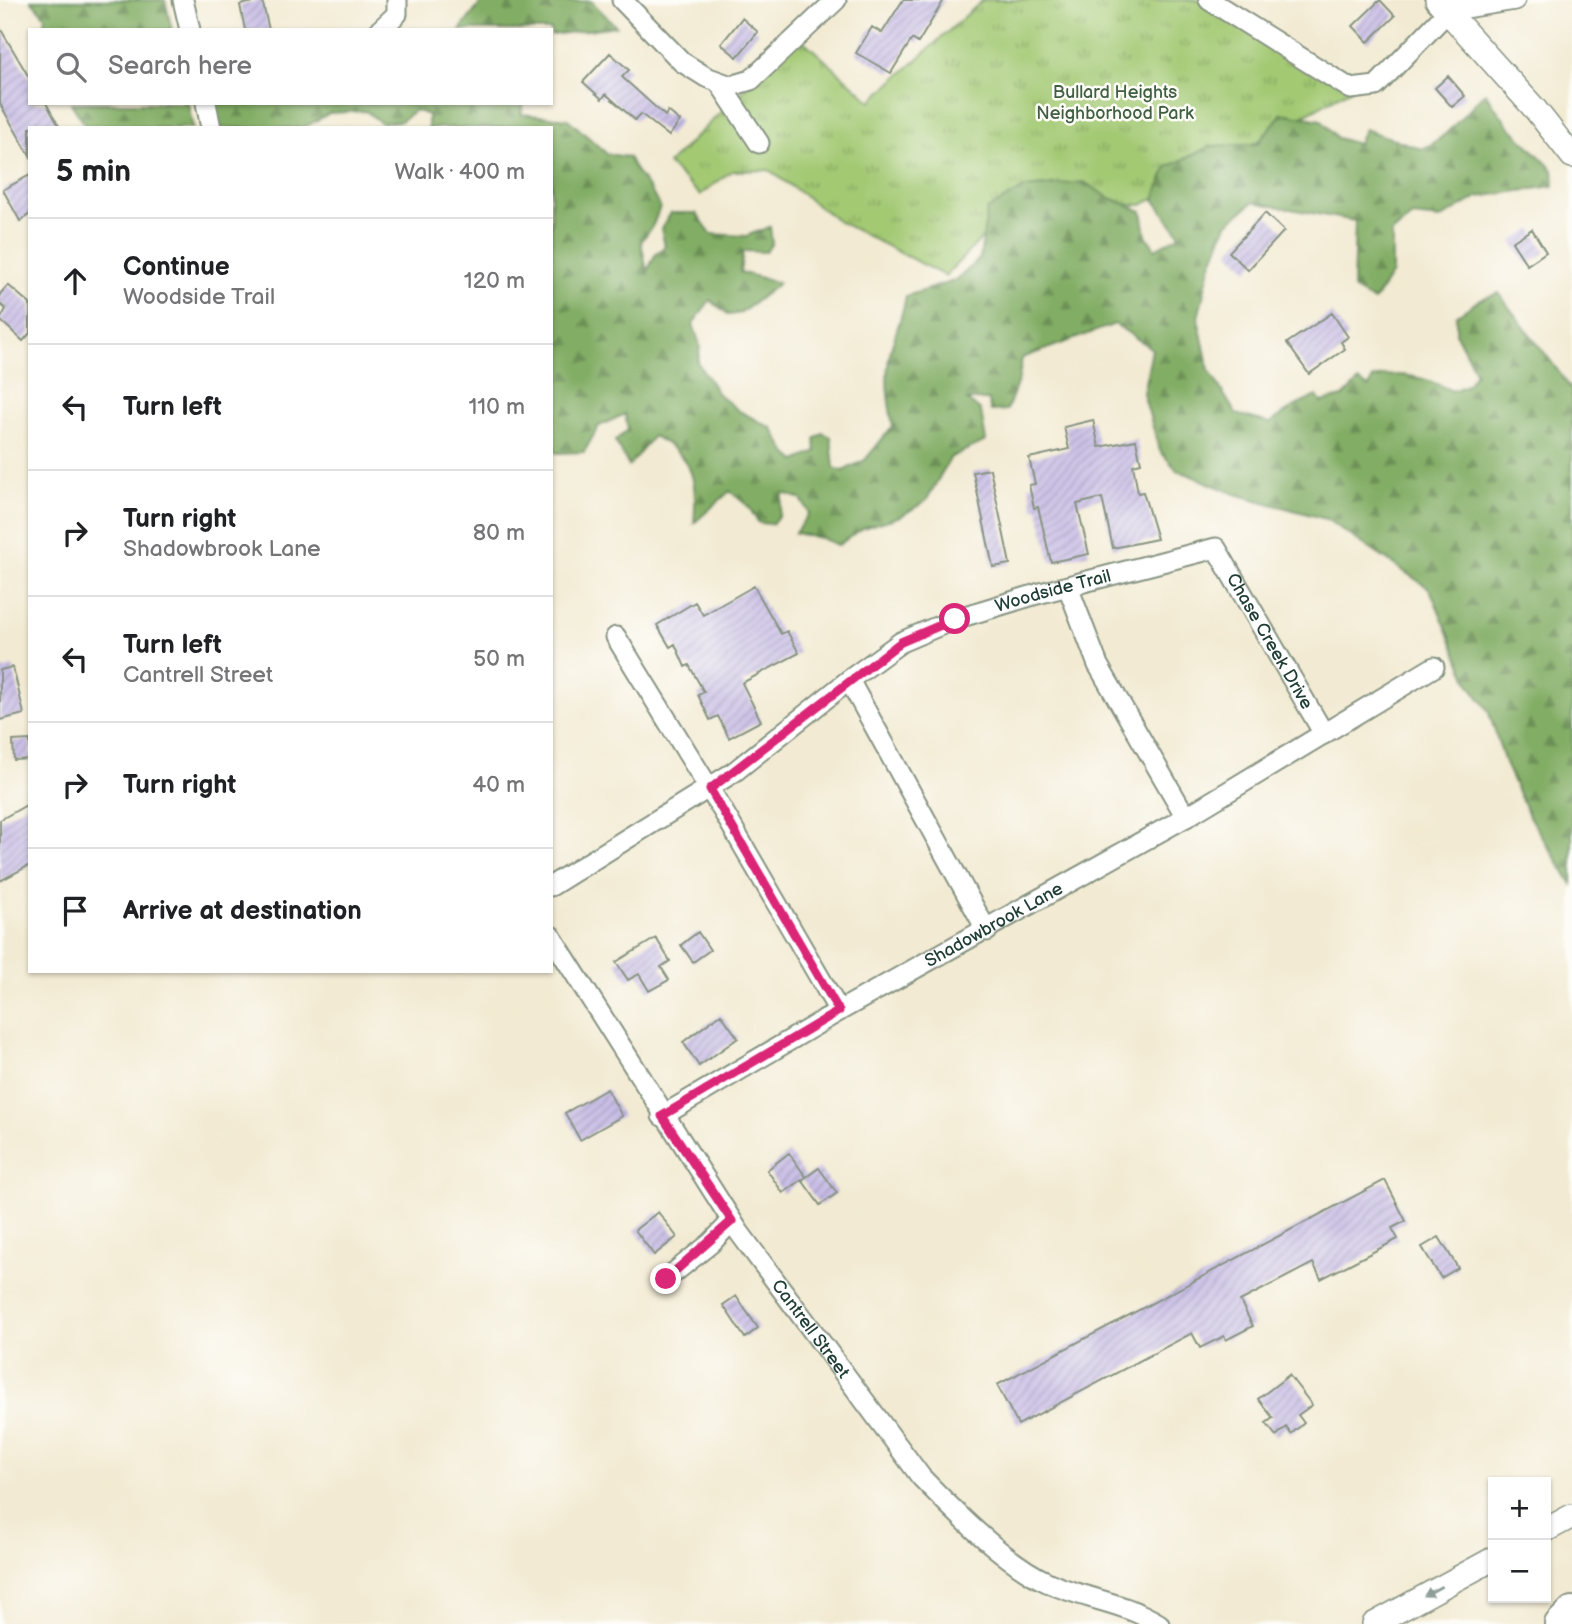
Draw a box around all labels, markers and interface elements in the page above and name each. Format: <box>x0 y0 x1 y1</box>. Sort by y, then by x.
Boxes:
search box <box>28 28 553 105</box>
icon: search <box>52 48 90 86</box>
text: Search here <box>108 51 252 82</box>
park label: Bullard Heights Neighborhood Park <box>1036 82 1194 124</box>
text: 5 min <box>56 154 131 190</box>
text: Walk · 400 m <box>395 158 525 186</box>
text: Continue <box>123 252 230 283</box>
icon: ahead <box>56 262 94 300</box>
text: 120 m <box>464 267 525 295</box>
text: Woodside Trail <box>123 283 275 311</box>
icon: left <box>56 388 94 426</box>
text: Turn left <box>123 392 222 423</box>
text: 110 m <box>468 393 525 421</box>
text: Turn right <box>123 504 236 535</box>
icon: right <box>56 514 94 552</box>
text: 80 m <box>473 519 525 547</box>
text: Shadowbrook Lane <box>123 535 321 563</box>
street label: Woodside Trail <box>993 565 1113 617</box>
street label: Chase Creek Drive <box>1222 569 1317 713</box>
route start <box>939 603 970 634</box>
text: Turn left <box>123 630 222 661</box>
icon: left <box>56 640 94 678</box>
text: 50 m <box>473 645 525 673</box>
text: Cantrell Street <box>123 661 273 689</box>
icon: right <box>56 766 94 804</box>
text: Turn right <box>123 770 236 801</box>
text: 40 m <box>472 771 525 799</box>
street label: Shadowbrook Lane <box>921 878 1067 972</box>
icon: arrive <box>56 892 94 930</box>
text: Arrive at destination <box>123 896 362 927</box>
route end <box>650 1263 681 1294</box>
street label: Cantrell Street <box>767 1275 854 1383</box>
map controls <box>1488 1477 1551 1603</box>
button: + <box>1488 1477 1551 1540</box>
button: − <box>1488 1540 1551 1603</box>
one-way arrow <box>1424 1585 1443 1597</box>

